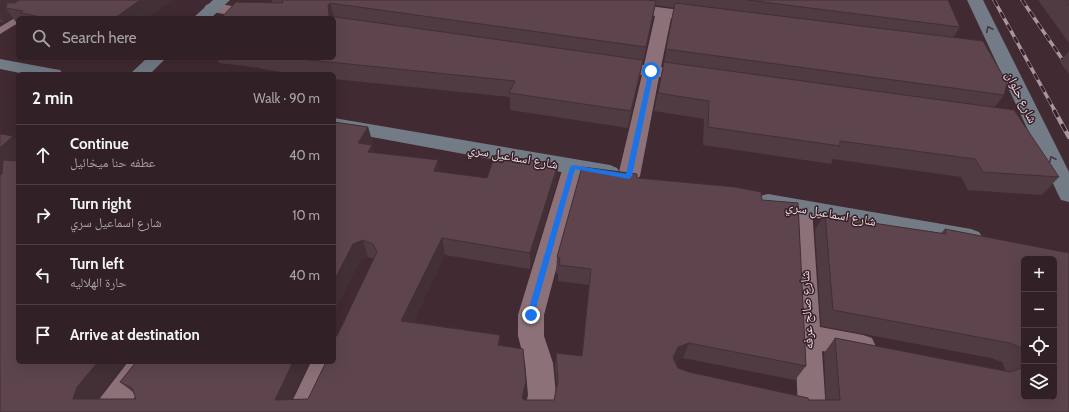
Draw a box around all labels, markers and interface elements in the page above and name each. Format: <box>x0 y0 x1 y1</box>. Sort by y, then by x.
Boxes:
search box <box>16 16 336 60</box>
one-way arrow <box>986 26 994 34</box>
icon: search <box>30 27 52 49</box>
text: Search here <box>62 29 137 47</box>
route start <box>642 62 660 80</box>
street label: شارع حلوان <box>1001 68 1041 127</box>
text: 2 min <box>32 88 73 108</box>
text: Walk · 90 m <box>253 90 320 106</box>
text: Continue <box>70 135 129 153</box>
street label: شارع اسماعيل سري <box>466 140 560 175</box>
icon: ahead <box>32 144 54 166</box>
text: 40 m <box>289 147 320 163</box>
text: عطفه حنا ميخائيل <box>70 154 155 170</box>
one-way arrow <box>1049 156 1057 163</box>
text: Turn right <box>70 195 131 213</box>
street label: شارع اسماعيل سري <box>784 197 878 232</box>
icon: right <box>32 204 54 226</box>
text: 10 m <box>292 207 320 223</box>
text: شارع اسماعيل سري <box>70 214 162 230</box>
text: Turn left <box>70 255 124 273</box>
map controls <box>1021 256 1057 400</box>
button: + <box>1021 256 1057 292</box>
icon: left <box>32 264 54 286</box>
text: 40 m <box>289 267 320 283</box>
street label: شارع صالح عرفه <box>796 270 818 350</box>
text: حارة الهلاليه <box>70 274 127 290</box>
button: − <box>1021 292 1057 328</box>
route end <box>522 306 540 324</box>
icon: arrive <box>32 324 54 346</box>
text: Arrive at destination <box>70 326 200 344</box>
button: locate <box>1021 328 1057 364</box>
button: layers <box>1021 364 1057 400</box>

